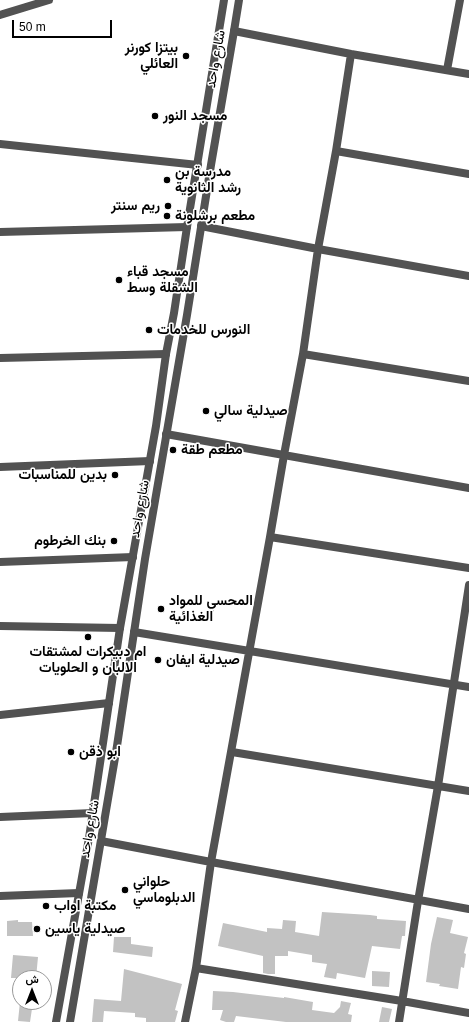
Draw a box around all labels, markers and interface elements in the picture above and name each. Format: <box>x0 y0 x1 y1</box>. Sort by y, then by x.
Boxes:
scale bar <box>14 12 114 38</box>
text: 50 m <box>19 20 46 34</box>
street label: شارع واحد <box>203 29 229 89</box>
place label: بيتزا كورنر العائلي <box>125 40 178 72</box>
marker: بيتزا كورنر العائلي <box>181 51 191 61</box>
place label: مسجد النور <box>163 108 227 124</box>
marker: مسجد النور <box>150 111 160 121</box>
place label: مدرسة بن رشد الثانوية <box>175 164 241 196</box>
marker: مدرسة بن رشد الثانوية <box>162 175 172 185</box>
place label: ريم سنتر <box>111 198 160 214</box>
marker: ريم سنتر <box>163 201 173 211</box>
place label: مطعم برشلونة <box>175 208 255 224</box>
marker: مطعم برشلونة <box>162 211 172 221</box>
place label: مسجد قباء الشقلة وسط <box>127 264 198 296</box>
marker: مسجد قباء الشقلة وسط <box>114 275 124 285</box>
place label: النورس للخدمات <box>157 322 250 338</box>
marker: النورس للخدمات <box>144 325 154 335</box>
place label: صيدلية سالي <box>214 403 288 419</box>
marker: صيدلية سالي <box>201 406 211 416</box>
place label: مطعم طقة <box>181 442 243 458</box>
marker: مطعم طقة <box>168 445 178 455</box>
place label: بدين للمناسبات <box>18 467 107 483</box>
marker: بدين للمناسبات <box>110 470 120 480</box>
street label: شارع واحد <box>127 479 153 539</box>
place label: بنك الخرطوم <box>34 533 106 549</box>
marker: بنك الخرطوم <box>109 536 119 546</box>
place label: المحسي للمواد الغذائية <box>169 593 253 626</box>
marker: المحسي للمواد الغذائية <box>156 604 166 614</box>
marker: ام دبيكرات لمشتقات الالبان و الحلويات <box>83 632 93 642</box>
place label: ام دبيكرات لمشتقات الالبان و الحلويات <box>30 644 146 676</box>
place label: صيدلية ايفان <box>166 652 240 668</box>
marker: صيدلية ايفان <box>153 655 163 665</box>
place label: ابو ذقن <box>79 744 121 760</box>
marker: ابو ذقن <box>66 747 76 757</box>
street label: شارع واحد <box>77 799 103 859</box>
place label: حلواني الدبلوماسي <box>133 874 195 906</box>
marker: حلواني الدبلوماسي <box>120 885 130 895</box>
place label: مكتبة اواب <box>54 898 116 914</box>
marker: مكتبة اواب <box>41 901 51 911</box>
place label: صيدلية ياسين <box>45 921 125 937</box>
marker: صيدلية ياسين <box>32 924 42 934</box>
north arrow <box>12 970 52 1010</box>
text: ش <box>25 973 39 985</box>

